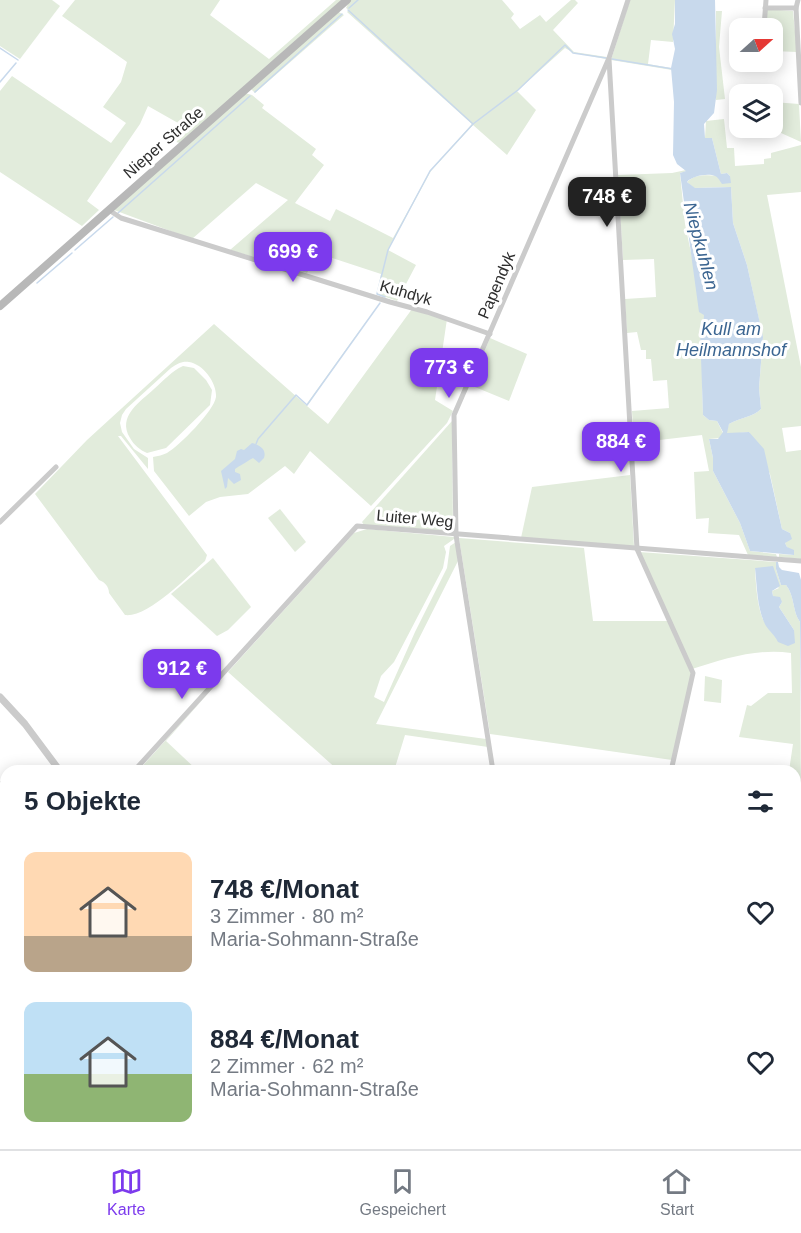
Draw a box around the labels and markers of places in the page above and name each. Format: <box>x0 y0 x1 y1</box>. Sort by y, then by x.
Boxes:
pin: 748 € <box>565 177 649 228</box>
pin: 699 € <box>251 232 335 283</box>
pin: 773 € <box>407 348 491 399</box>
pin: 884 € <box>579 422 663 473</box>
pin: 912 € <box>140 649 224 700</box>

